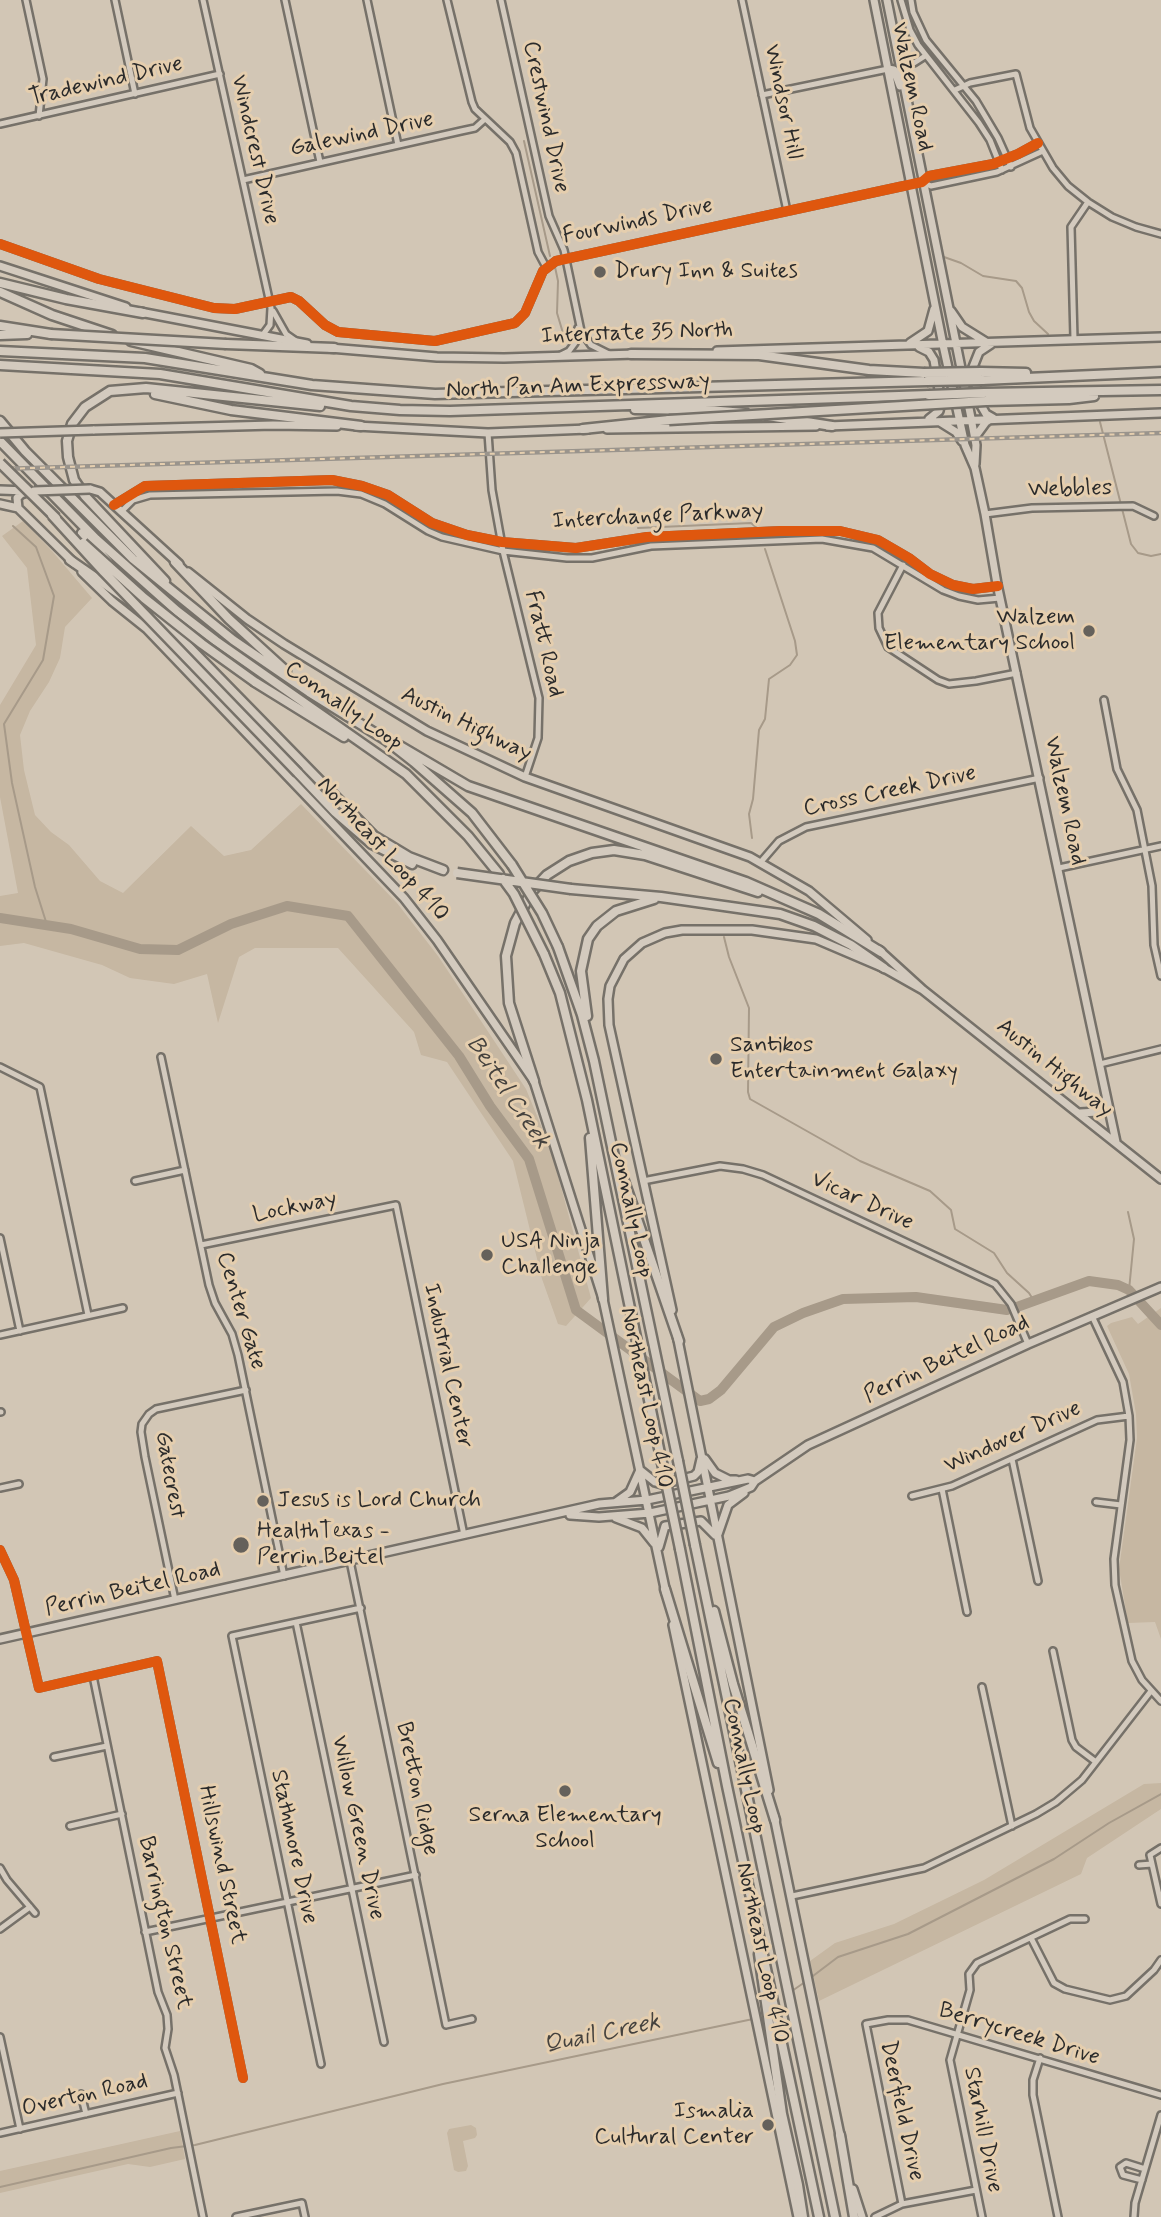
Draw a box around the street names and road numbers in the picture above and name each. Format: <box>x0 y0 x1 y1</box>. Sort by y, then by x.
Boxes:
street label: Walzem Road <box>884 20 938 154</box>
street label: Crestwind Drive <box>515 39 575 195</box>
street label: Windsor Hill <box>756 42 808 162</box>
street label: Tradewind Drive <box>26 51 186 113</box>
street label: Windcrest Drive <box>223 73 285 227</box>
street label: Galewind Drive <box>288 106 436 164</box>
street label: Fourwinds Drive <box>560 193 716 251</box>
street label: Interstate 35 North <box>541 317 733 351</box>
street label: North Pan Am Expressway <box>446 369 710 405</box>
street label: Webbles <box>1028 475 1112 505</box>
street label: Interchange Parkway <box>552 498 764 536</box>
street label: Fratt Road <box>517 588 569 700</box>
street label: Connally Loop <box>279 656 407 758</box>
street label: Austin Highway <box>396 681 536 769</box>
street label: Walzem Road <box>1037 734 1091 868</box>
street label: Cross Creek Drive <box>801 760 979 824</box>
street label: Northeast Loop 410 <box>310 772 454 928</box>
street label: Austin Highway <box>990 1014 1118 1124</box>
street label: Connally Loop <box>602 1140 658 1280</box>
street label: Vicar Drive <box>807 1166 917 1238</box>
street label: Lockway <box>251 1186 339 1230</box>
street label: Center Gate <box>209 1249 271 1373</box>
street label: Industrial Center <box>416 1281 478 1451</box>
street label: Northeast Loop 410 <box>612 1305 678 1491</box>
street label: Perrin Beitel Road <box>860 1310 1034 1410</box>
street label: Windover Drive <box>940 1396 1086 1480</box>
street label: Gatecrest <box>148 1429 190 1521</box>
street label: Perrin Beitel Road <box>43 1556 223 1624</box>
street label: Connally Loop <box>715 1696 771 1836</box>
street label: Bretton Ridge <box>388 1720 444 1858</box>
street label: Willow Green Drive <box>324 1733 390 1923</box>
street label: Stathmore Drive <box>263 1767 323 1927</box>
street label: Hillswind Street <box>191 1783 251 1947</box>
street label: Barrington Street <box>131 1834 197 2012</box>
street label: Northeast Loop 410 <box>728 1860 794 2046</box>
street label: Berrycreek Drive <box>935 1997 1103 2073</box>
street label: Deerfield Drive <box>873 2038 929 2184</box>
street label: Starhill Drive <box>956 2065 1008 2195</box>
street label: Overton Road <box>19 2068 151 2124</box>

